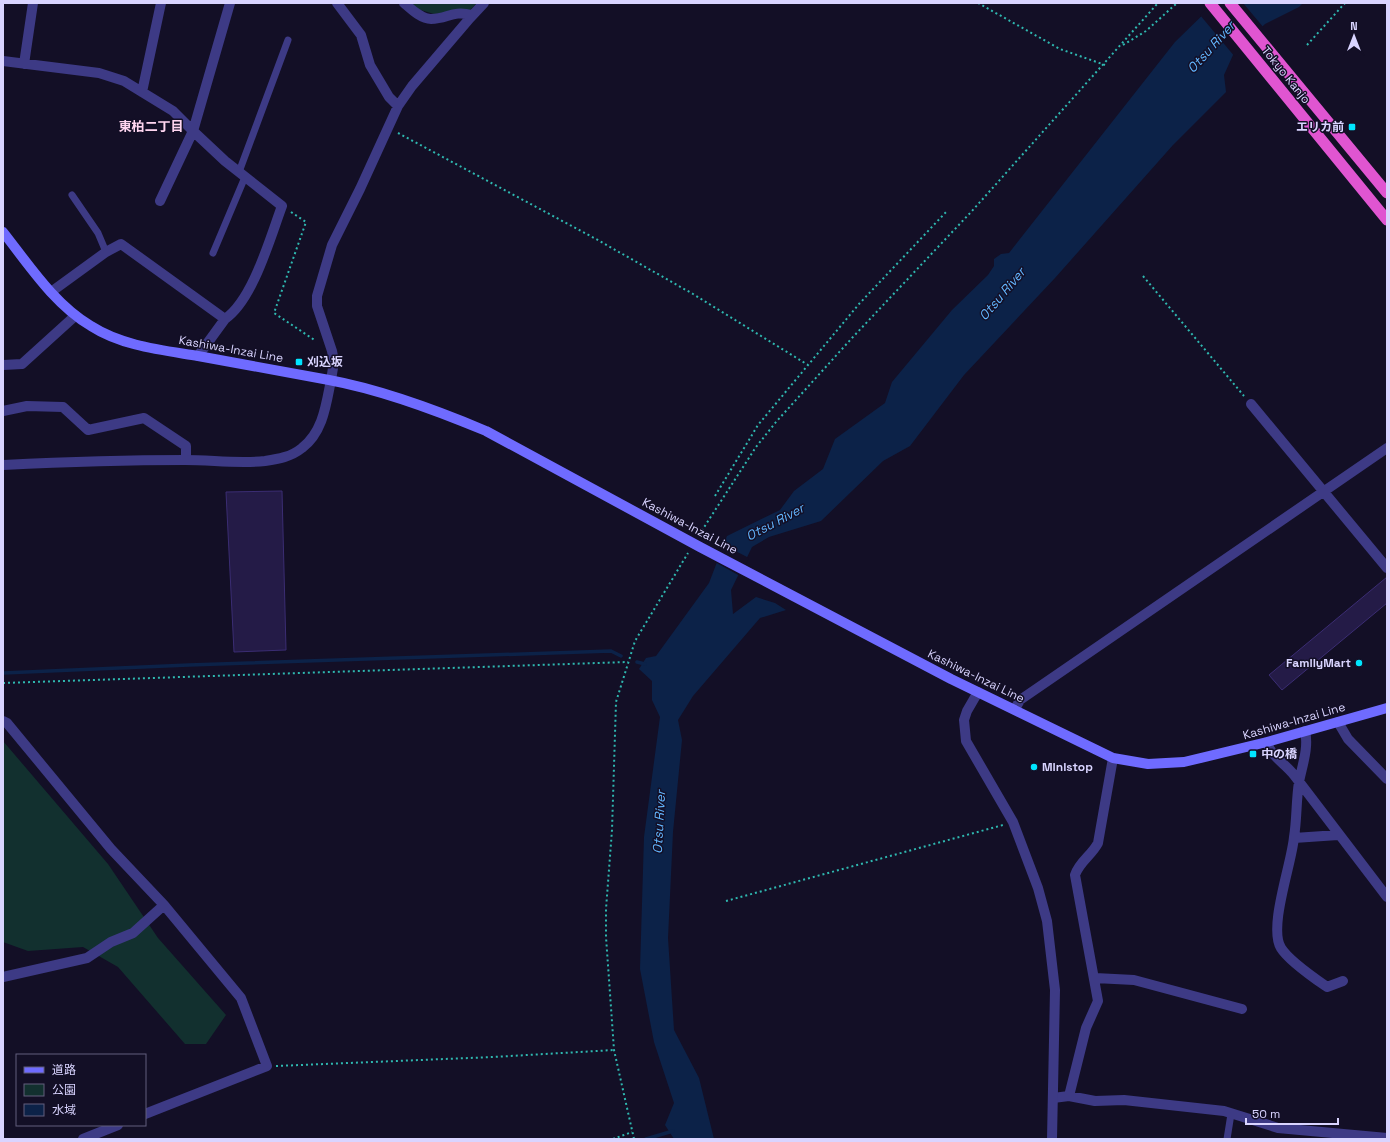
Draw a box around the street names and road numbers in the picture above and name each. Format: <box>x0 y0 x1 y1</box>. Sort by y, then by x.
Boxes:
street label: Tokyo Kanjo <box>1258 43 1314 107</box>
street label: Kashiwa-Inzai Line <box>177 332 285 366</box>
street label: Kashiwa-Inzai Line <box>639 494 741 558</box>
street label: Kashiwa-Inzai Line <box>925 646 1027 706</box>
street label: Kashiwa-Inzai Line <box>1241 699 1347 743</box>

